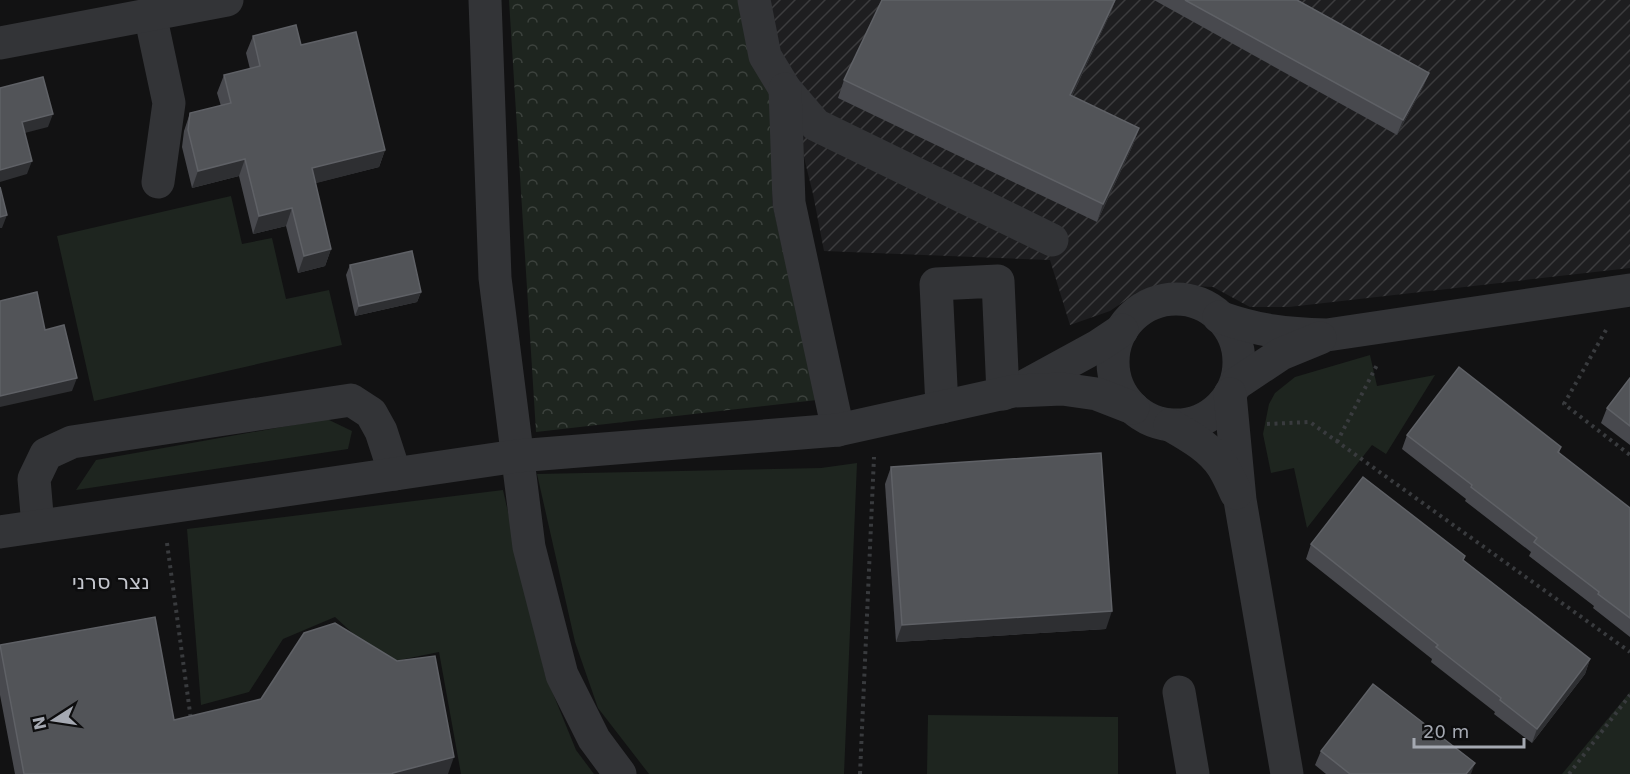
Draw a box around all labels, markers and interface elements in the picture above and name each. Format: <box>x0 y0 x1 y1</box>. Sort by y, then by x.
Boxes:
district label: נצר סרני <box>72 570 150 594</box>
north arrow <box>24 690 84 750</box>
scale bar <box>1414 711 1524 749</box>
text: N <box>29 714 51 732</box>
text: 20 m <box>1423 721 1469 742</box>

